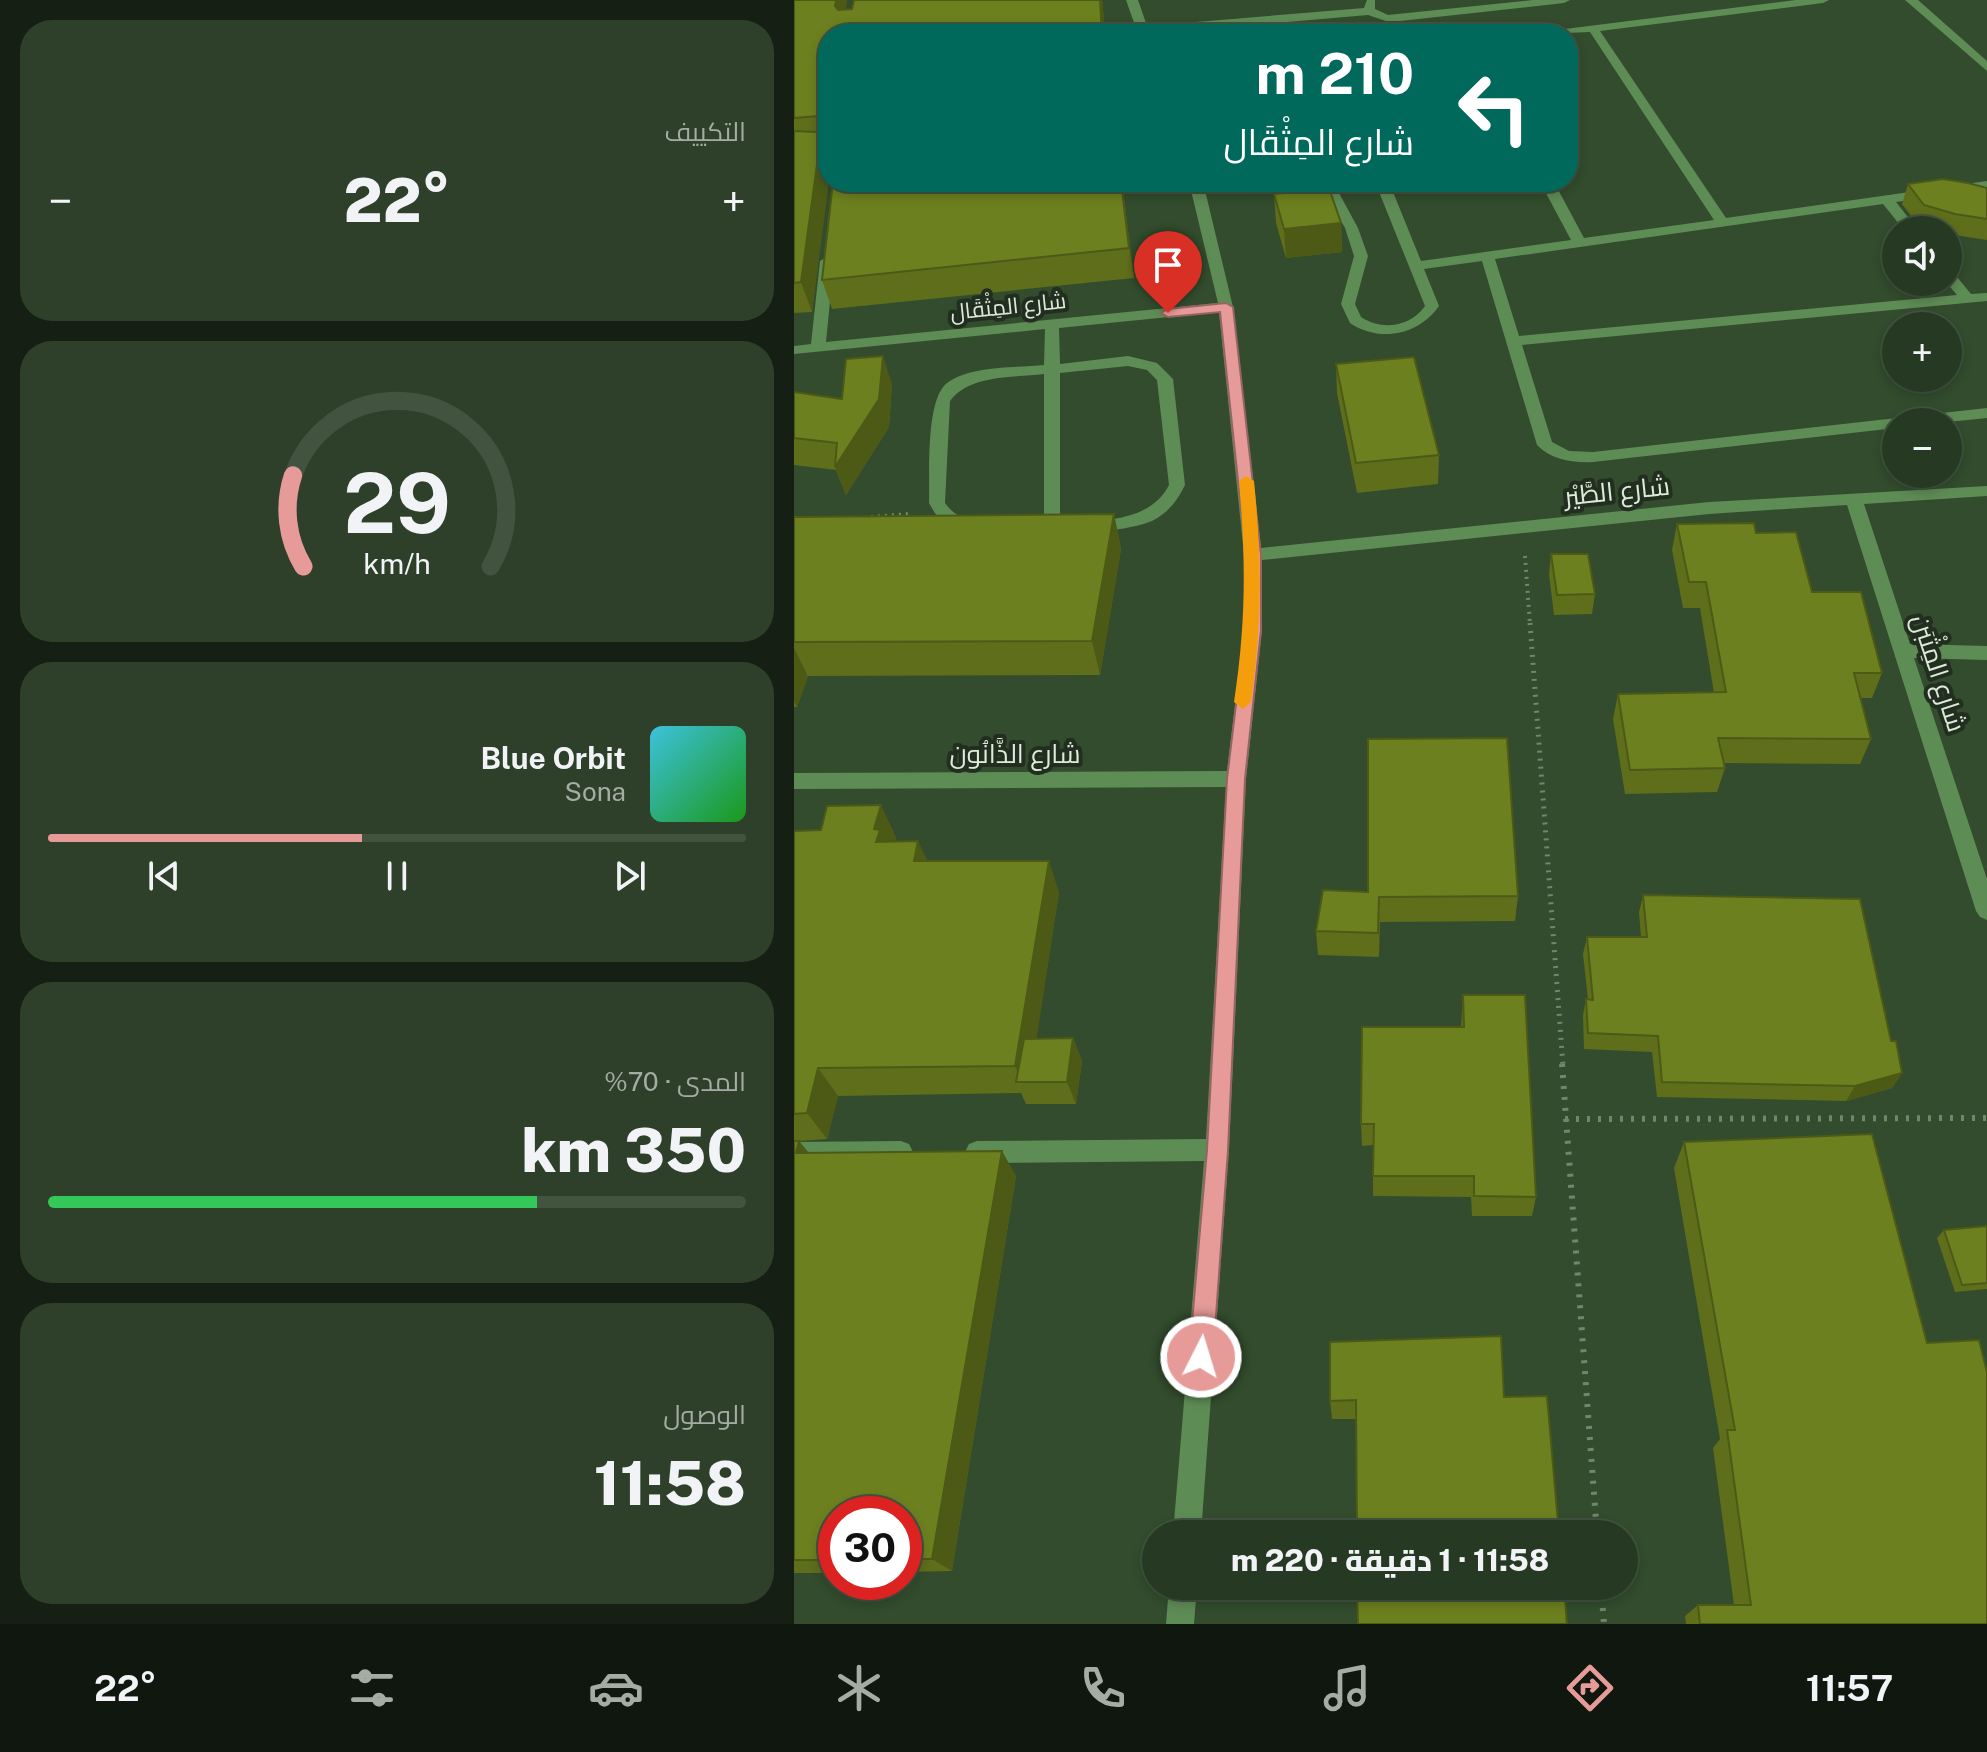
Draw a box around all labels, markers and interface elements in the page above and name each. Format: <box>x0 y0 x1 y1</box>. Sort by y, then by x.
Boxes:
text: 210 m <box>1256 41 1414 107</box>
icon: left <box>1442 56 1546 160</box>
text: التكييف <box>664 116 746 147</box>
text: شارع المِثْقَال <box>1223 121 1414 163</box>
text: 22° <box>343 165 451 236</box>
text: − <box>48 175 72 227</box>
text: + <box>722 175 746 227</box>
map controls <box>1882 216 1962 488</box>
button: sound <box>1882 216 1962 296</box>
pin <box>1134 231 1202 313</box>
icon: arrive <box>1146 243 1190 287</box>
street label: شارع المِثْقَال <box>948 284 1067 327</box>
button: + <box>1882 312 1962 392</box>
button: − <box>1882 408 1962 488</box>
text: 29 <box>343 454 451 552</box>
street label: شارع الطَّيْر <box>1561 470 1671 514</box>
text: km/h <box>363 547 431 580</box>
street label: شارع المِثْبَن <box>1904 609 1976 736</box>
street label: شارع الذَّانُون <box>949 738 1081 771</box>
text: Blue Orbit <box>480 740 626 776</box>
text: Sona <box>565 776 626 807</box>
icon: previous <box>142 854 186 898</box>
icon: pause <box>375 854 419 898</box>
icon: next <box>608 854 652 898</box>
text: المدى · 70% <box>604 1066 746 1097</box>
text: 350 km <box>521 1115 746 1186</box>
position arrow <box>1159 1315 1243 1399</box>
text: الوصول <box>663 1399 746 1430</box>
text: 11:58 <box>594 1448 746 1519</box>
speed limit sign: 30 <box>818 1496 922 1600</box>
text: 11:58 · 1 دقيقة · 220 m <box>1231 1542 1549 1578</box>
icon: filters <box>344 1660 400 1716</box>
icon: car <box>588 1660 644 1716</box>
icon: climate <box>831 1660 887 1716</box>
icon: phone <box>1075 1660 1131 1716</box>
icon: music <box>1319 1660 1375 1716</box>
icon: directions <box>1562 1660 1618 1716</box>
text: 22° <box>94 1667 157 1709</box>
text: 11:57 <box>1806 1667 1893 1709</box>

